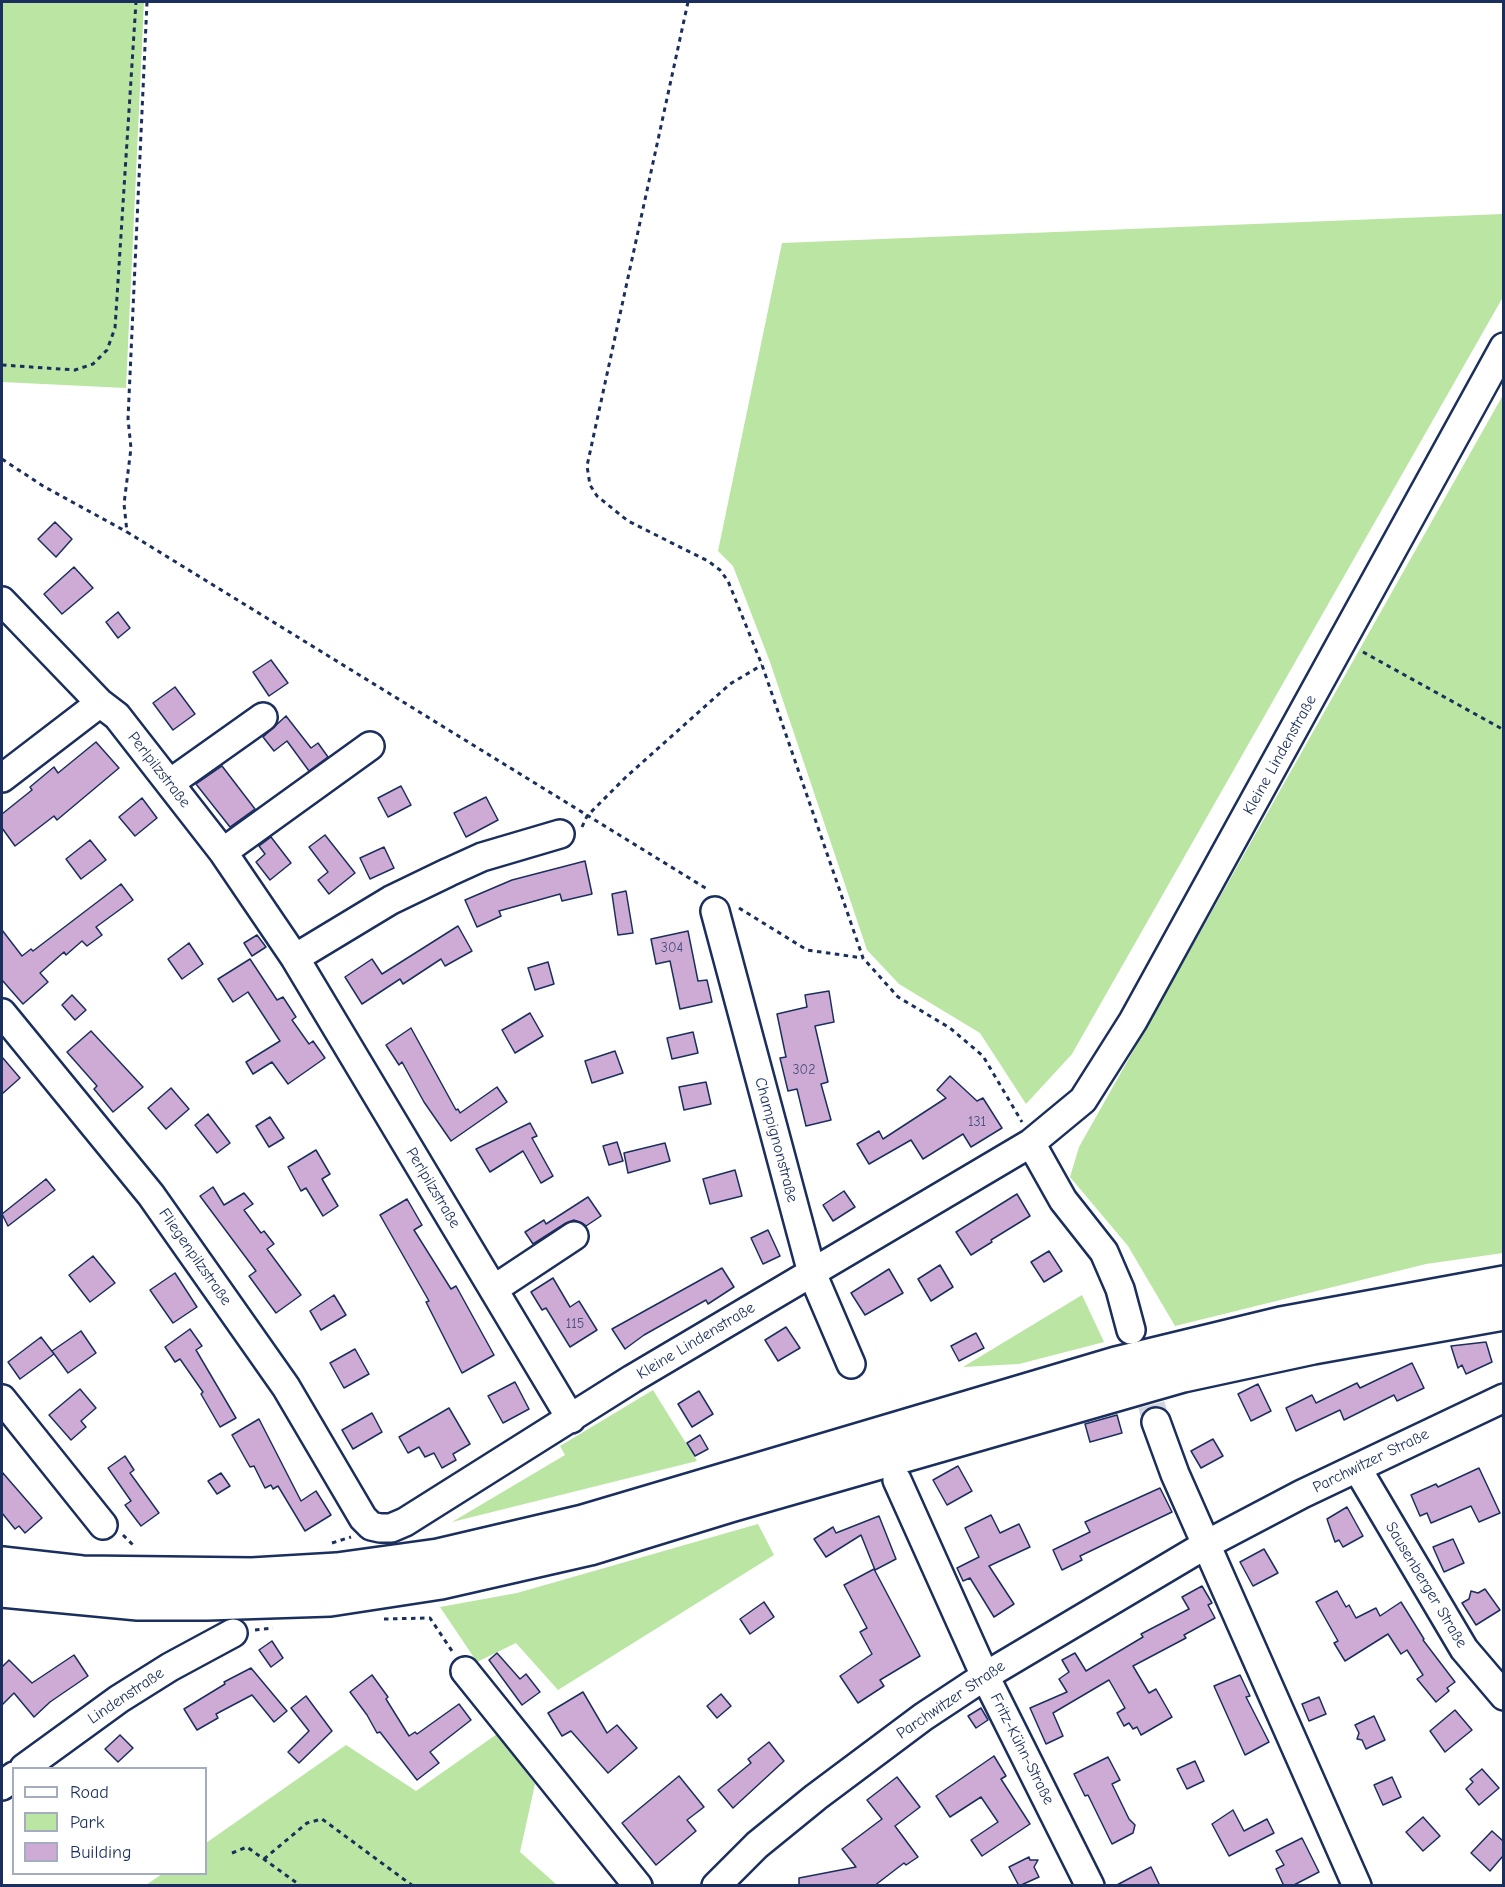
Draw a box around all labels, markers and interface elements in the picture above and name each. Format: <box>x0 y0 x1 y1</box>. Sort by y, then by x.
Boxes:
street label: Kleine Lindenstraße <box>1239 692 1321 818</box>
street label: Perlpilzstraße <box>124 728 194 812</box>
house number: 304 <box>661 940 683 956</box>
house number: 302 <box>793 1062 815 1078</box>
street label: Champignonstraße <box>750 1075 802 1205</box>
house number: 131 <box>968 1114 986 1130</box>
street label: Perlpilzstraße <box>401 1144 465 1232</box>
street label: Fliegenpilzstraße <box>154 1205 236 1309</box>
street label: Kleine Lindenstraße <box>634 1298 758 1384</box>
house number: 115 <box>566 1316 584 1332</box>
street label: Parchwitzer Straße <box>1310 1425 1432 1497</box>
street label: Sausenberger Straße <box>1381 1519 1471 1651</box>
street label: Parchwitzer Straße <box>893 1657 1009 1743</box>
street label: Lindenstraße <box>84 1663 168 1729</box>
street label: Fritz-Kühn-Straße <box>986 1690 1058 1808</box>
legend <box>12 1767 207 1875</box>
text: Road <box>70 1782 109 1803</box>
text: Park <box>70 1812 104 1833</box>
text: Building <box>70 1842 132 1863</box>

